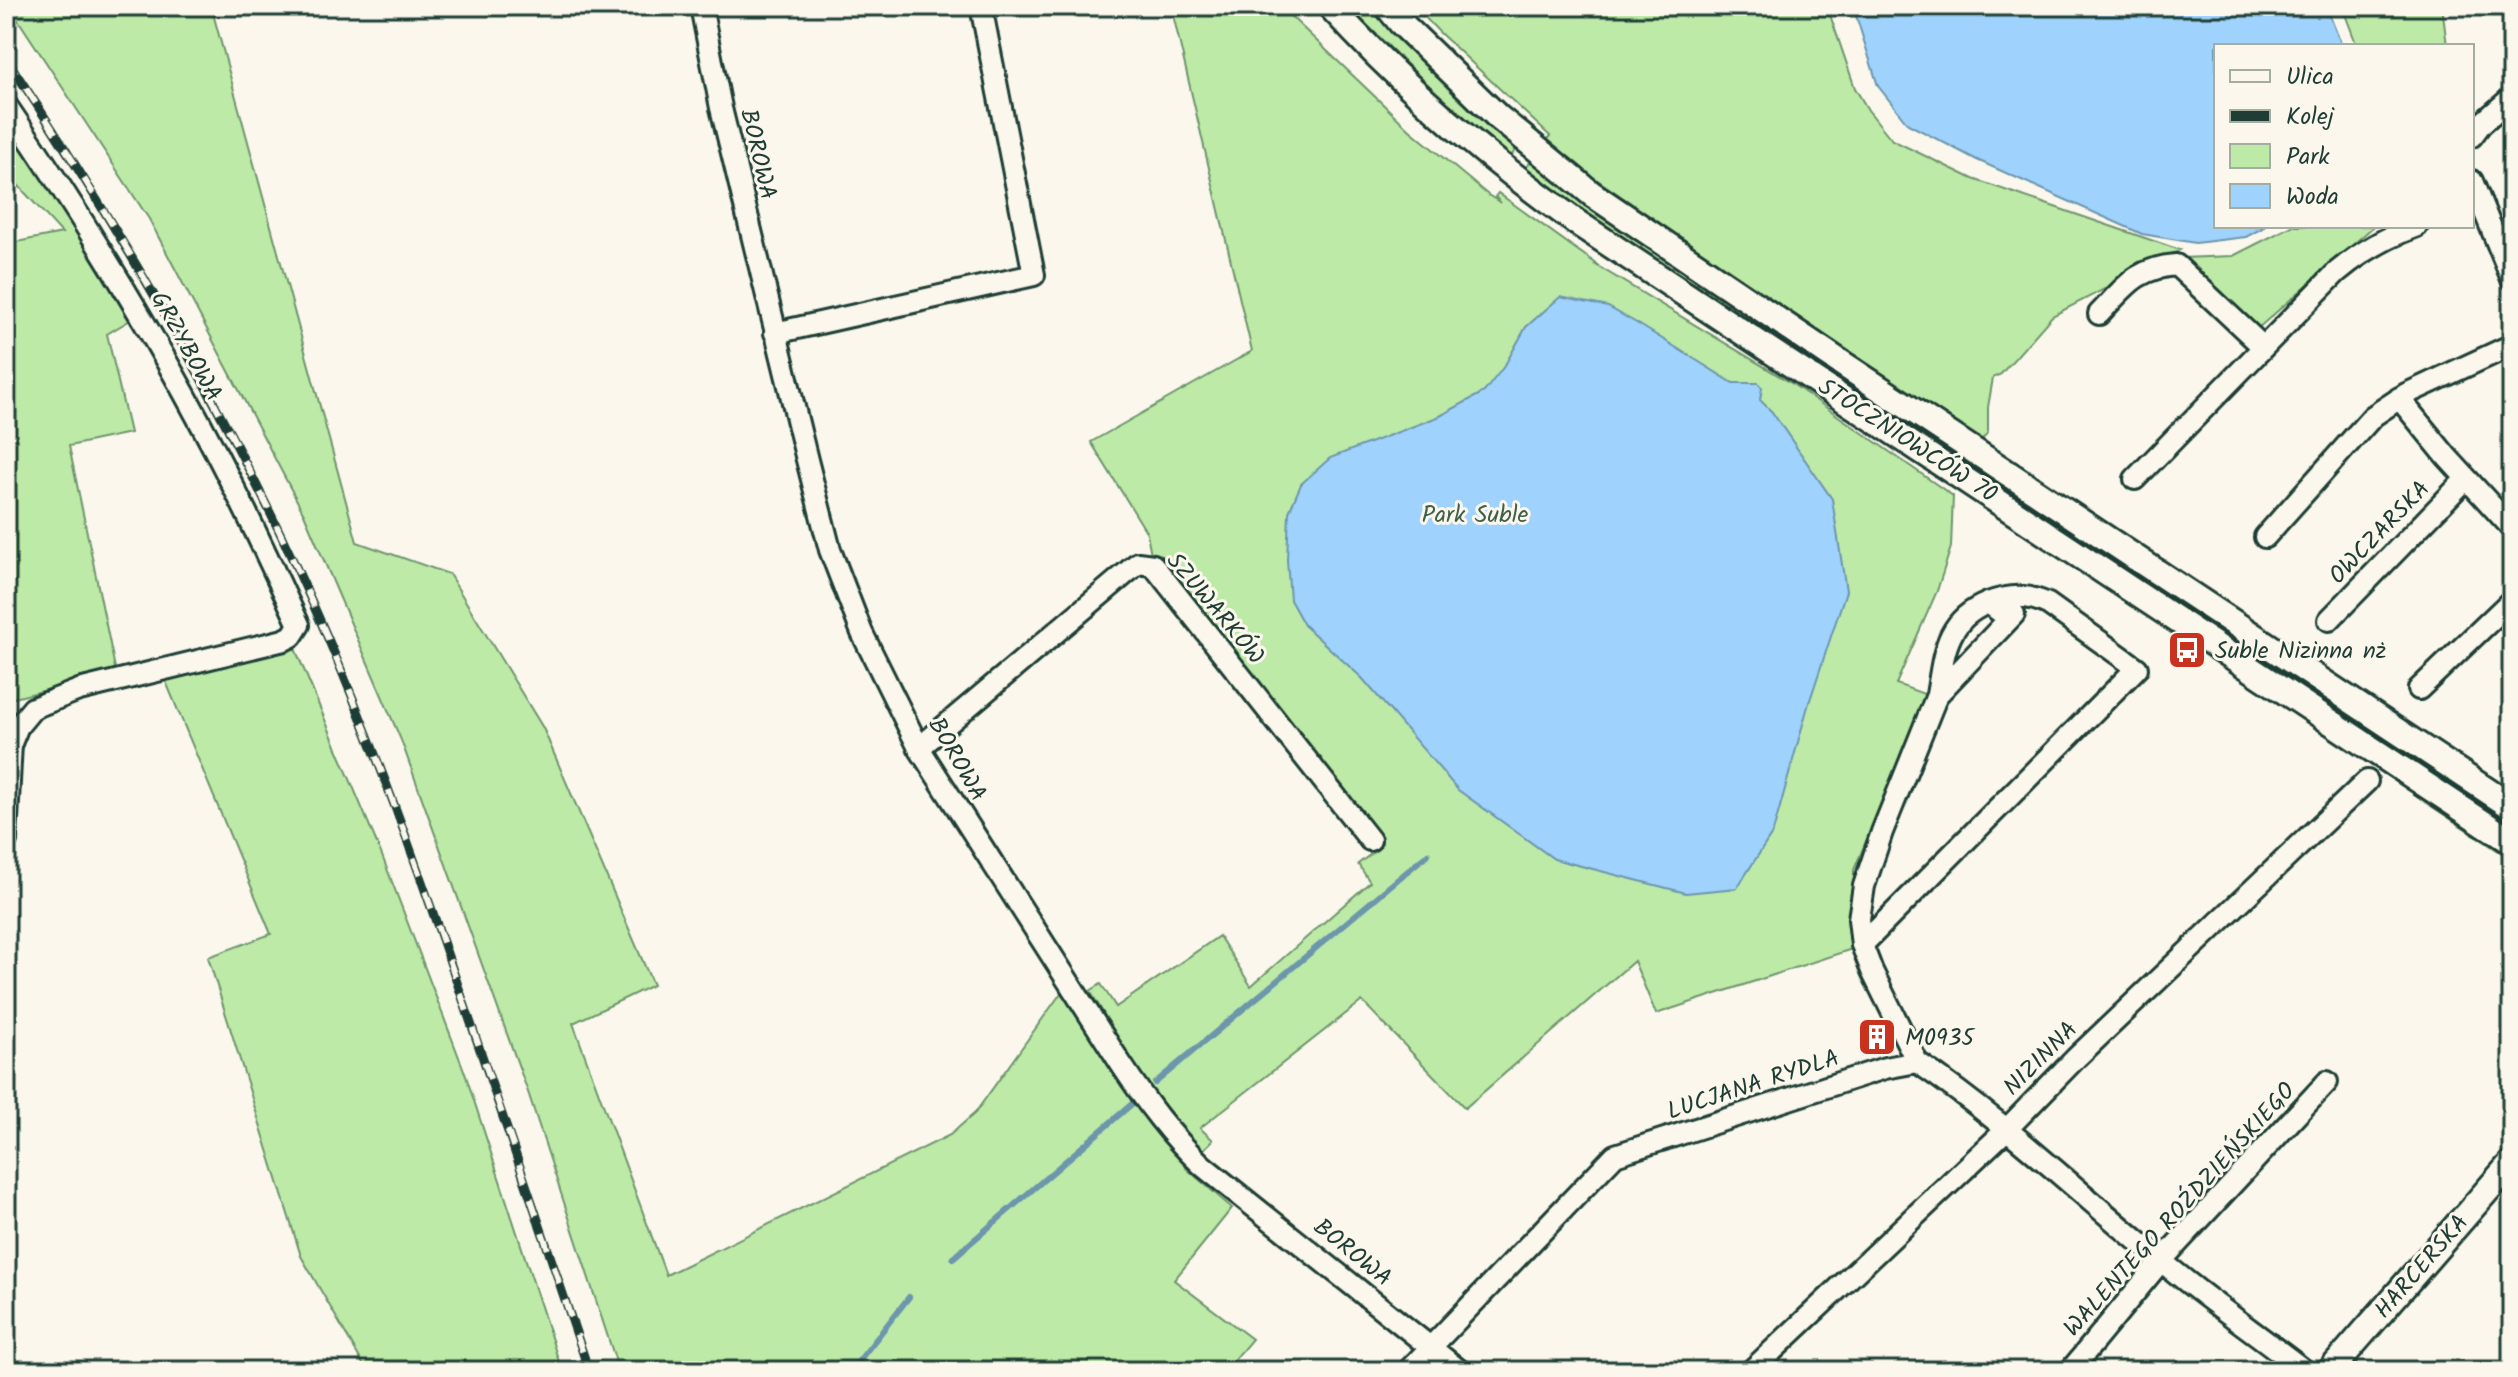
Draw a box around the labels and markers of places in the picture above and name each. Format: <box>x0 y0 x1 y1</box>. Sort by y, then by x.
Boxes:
bus stop icon: Suble Nizinna nż <box>2166 629 2208 671</box>
place label: Suble Nizinna nż <box>2215 632 2386 671</box>
building icon: M0935 <box>1856 1016 1898 1058</box>
place label: M0935 <box>1905 1019 1976 1058</box>

